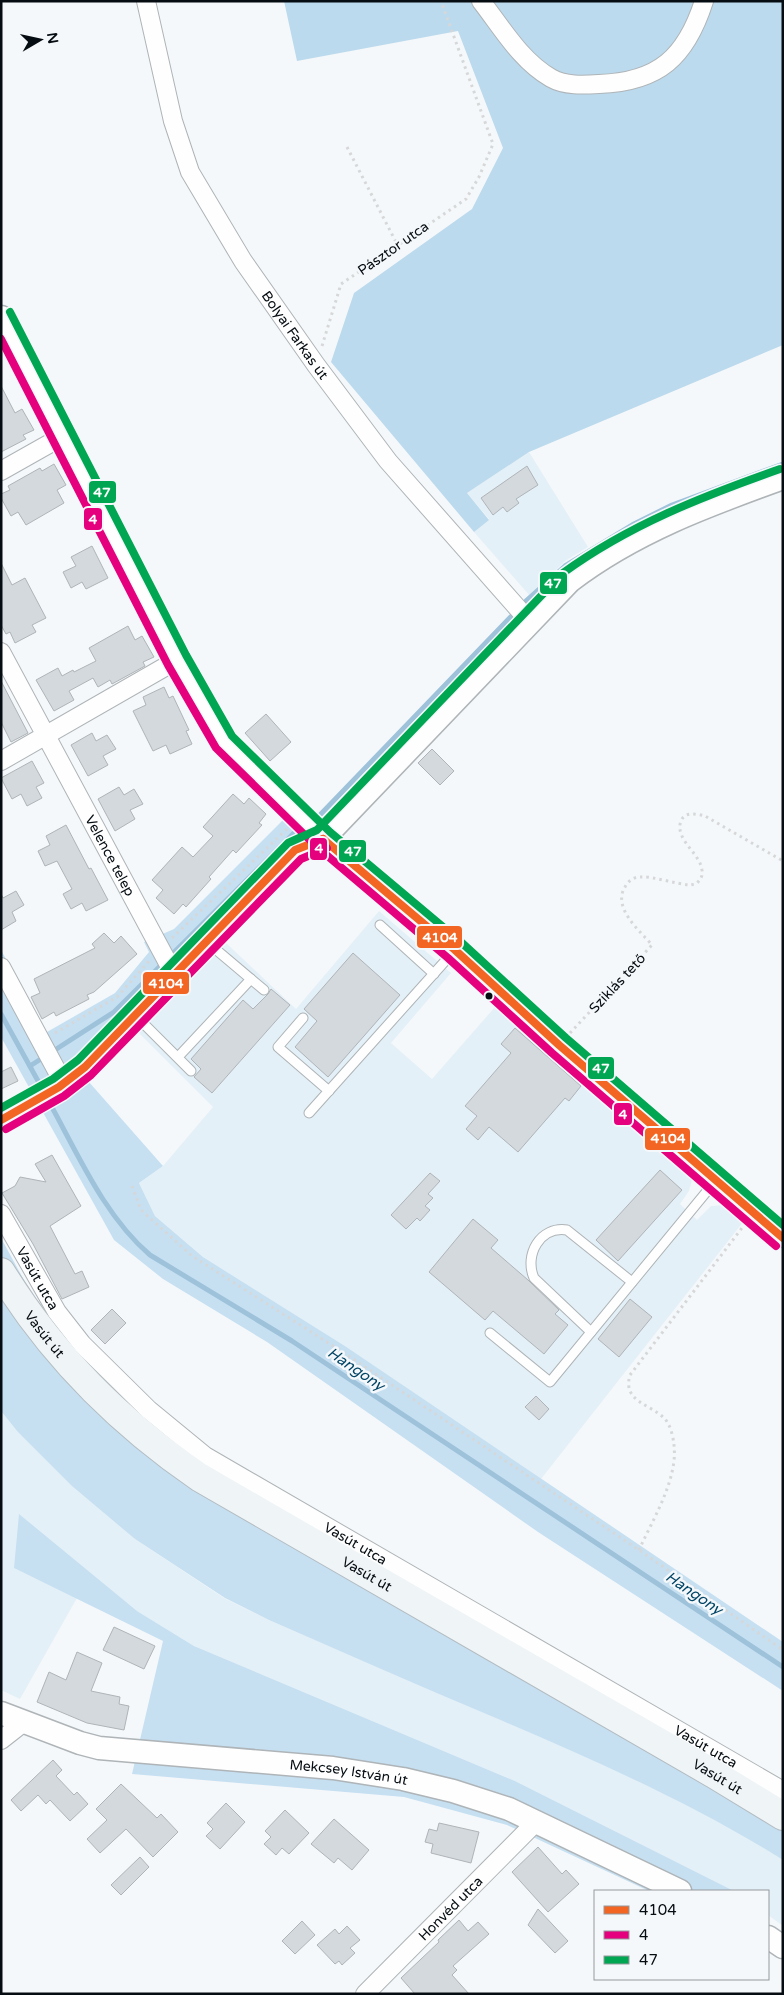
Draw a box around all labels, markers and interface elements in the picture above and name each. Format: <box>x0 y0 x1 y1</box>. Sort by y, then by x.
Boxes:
north arrow <box>15 15 65 65</box>
text: N <box>43 31 62 45</box>
street label: Pásztor utca <box>355 218 432 279</box>
street label: Bolyai Farkas út <box>258 288 332 384</box>
line badge: 47 <box>88 480 117 504</box>
text: 47 <box>93 484 111 501</box>
line badge: 4 <box>83 507 103 531</box>
text: 4 <box>89 511 98 528</box>
line badge: 47 <box>539 571 568 595</box>
text: 47 <box>544 575 562 592</box>
street label: Velence telep <box>81 812 139 899</box>
line badge: 4 <box>309 837 328 861</box>
line badge: 47 <box>338 839 367 863</box>
text: 4 <box>315 840 324 857</box>
text: 47 <box>344 843 362 860</box>
line badge: 4104 <box>416 925 463 949</box>
text: 4104 <box>422 929 458 946</box>
street label: Sziklás tető <box>585 950 649 1017</box>
line badge: 4104 <box>142 971 190 995</box>
text: 4104 <box>148 975 184 992</box>
unlabelled marker <box>484 991 494 1001</box>
line badge: 47 <box>587 1056 615 1080</box>
text: 47 <box>592 1060 610 1077</box>
line badge: 4 <box>613 1102 633 1126</box>
text: 4 <box>619 1106 628 1123</box>
line badge: 4104 <box>644 1127 691 1151</box>
text: 4104 <box>650 1130 686 1147</box>
street label: Vasút utca <box>12 1244 62 1313</box>
street label: Vasút út <box>21 1308 69 1362</box>
water label: Hangony <box>324 1343 389 1396</box>
street label: Vasút utca <box>321 1519 390 1569</box>
street label: Vasút út <box>339 1553 395 1596</box>
water label: Hangony <box>662 1567 727 1620</box>
street label: Vasút utca <box>671 1722 740 1772</box>
street label: Mekcsey István út <box>289 1756 410 1789</box>
street label: Vasút út <box>689 1756 746 1799</box>
street label: Honvéd utca <box>415 1873 486 1944</box>
legend <box>594 1890 769 1980</box>
text: 4104 <box>639 1901 677 1919</box>
text: 4 <box>639 1926 648 1944</box>
text: 47 <box>639 1951 658 1969</box>

